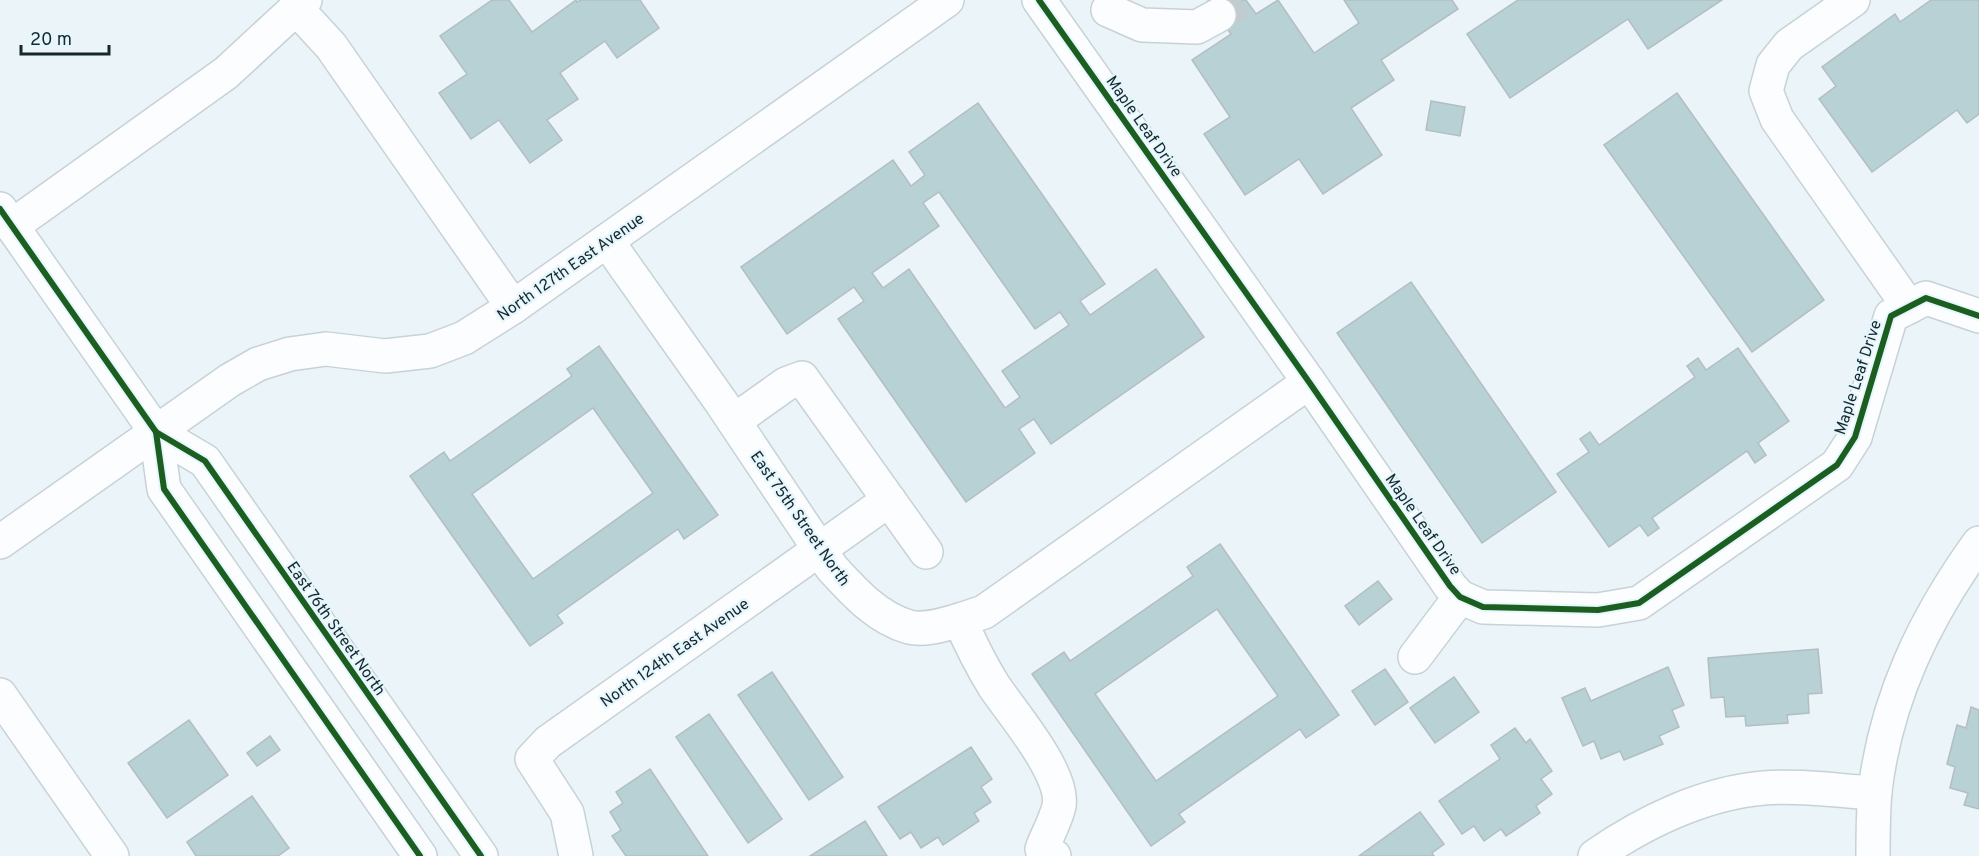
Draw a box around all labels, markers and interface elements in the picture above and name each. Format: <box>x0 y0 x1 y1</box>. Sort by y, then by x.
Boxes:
scale bar <box>21 18 110 56</box>
text: 20 m <box>30 29 72 52</box>
street label: Maple Leaf Drive <box>1101 72 1186 182</box>
street label: North 127th East Avenue <box>494 209 649 326</box>
street label: Maple Leaf Drive <box>1831 318 1887 438</box>
street label: East 75th Street North <box>745 448 854 591</box>
street label: Maple Leaf Drive <box>1380 470 1465 580</box>
street label: East 76th Street North <box>281 558 389 700</box>
street label: North 124th East Avenue <box>597 595 753 713</box>

